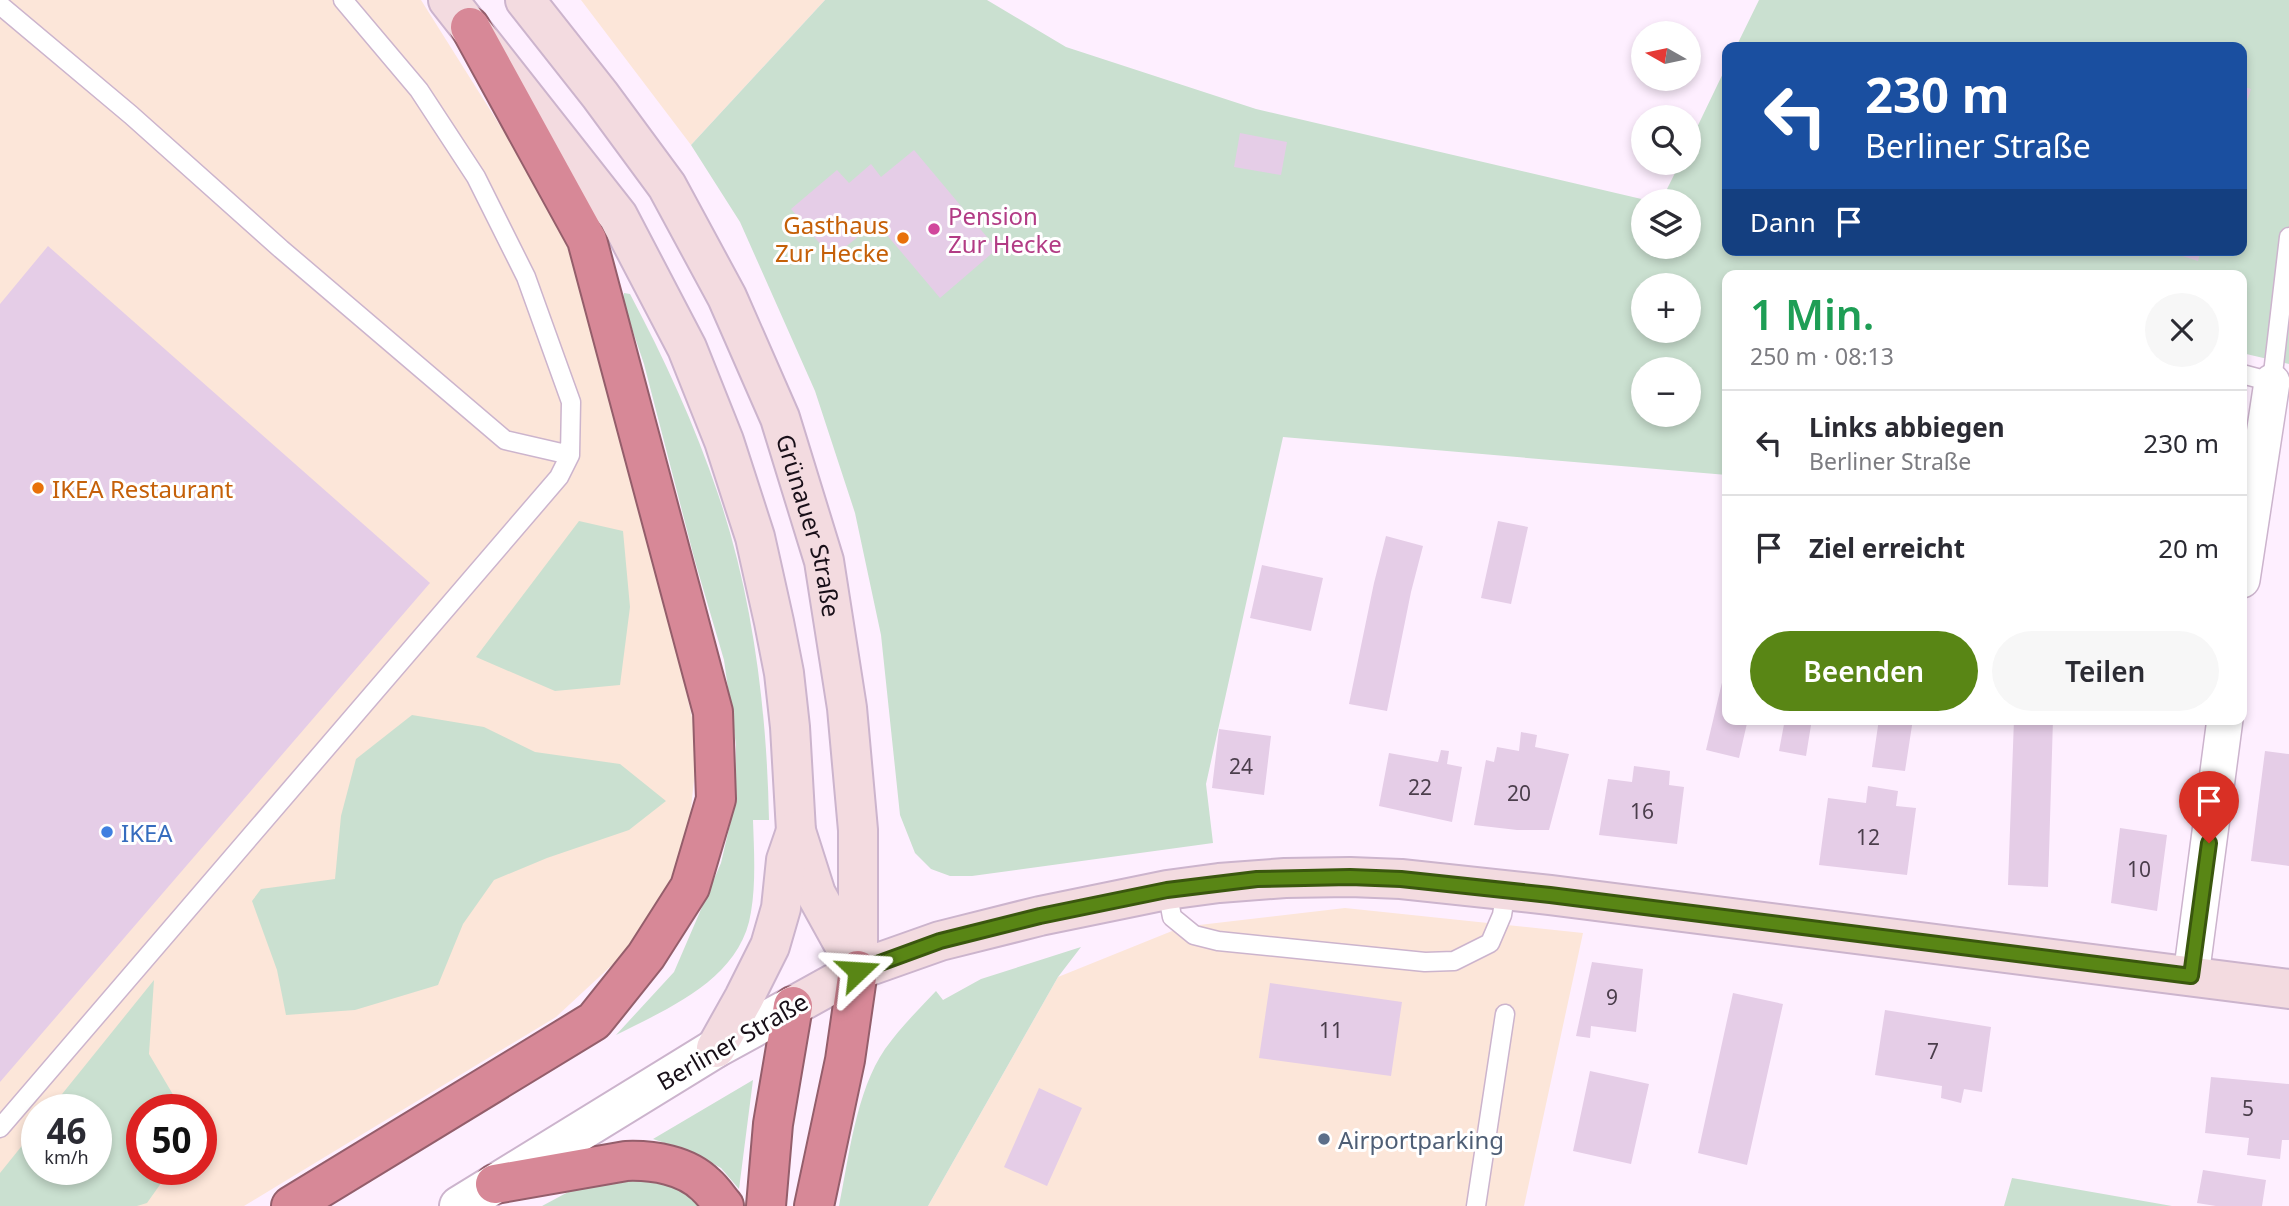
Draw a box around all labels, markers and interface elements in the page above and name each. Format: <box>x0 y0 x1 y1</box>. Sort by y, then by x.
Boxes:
north arrow <box>1631 21 1701 91</box>
map controls <box>1631 21 1701 427</box>
text: 230 m <box>1865 61 2010 127</box>
icon: left <box>1750 70 1841 161</box>
button: search <box>1631 105 1701 175</box>
text: Berliner Straße <box>1865 124 2091 167</box>
button: layers <box>1631 189 1701 259</box>
place label: Pension Zur Hecke <box>948 199 1062 260</box>
icon: arrive <box>1830 203 1868 241</box>
text: Dann <box>1750 204 1816 240</box>
place label: Gasthaus Zur Hecke <box>775 208 889 269</box>
marker: Pension Zur Hecke <box>926 221 942 237</box>
marker: Gasthaus Zur Hecke <box>895 230 911 246</box>
button: + <box>1631 273 1701 343</box>
text: 1 Min. <box>1750 285 1874 342</box>
button: close <box>2145 293 2219 367</box>
text: 250 m · 08:13 <box>1750 340 1894 372</box>
button: − <box>1631 357 1701 427</box>
text: Links abbiegen <box>1809 409 2005 445</box>
icon: left <box>1750 424 1788 462</box>
text: 230 m <box>2143 425 2219 461</box>
street label: Grünauer Straße <box>769 430 849 619</box>
text: Berliner Straße <box>1809 445 1971 477</box>
place label: IKEA Restaurant <box>52 472 234 505</box>
marker: IKEA Restaurant <box>30 480 46 496</box>
icon: arrive <box>1750 529 1788 567</box>
text: Ziel erreicht <box>1809 530 1965 566</box>
text: 20 m <box>2158 530 2219 566</box>
button: Beenden <box>1750 631 1978 711</box>
button: Teilen <box>1992 631 2219 711</box>
house number: 24 <box>1229 752 1253 780</box>
pin <box>2179 771 2239 843</box>
house number: 22 <box>1408 773 1432 801</box>
house number: 20 <box>1507 779 1531 807</box>
icon: arrive <box>2190 782 2228 820</box>
house number: 16 <box>1630 797 1654 825</box>
place label: IKEA <box>121 816 173 849</box>
house number: 12 <box>1856 823 1880 851</box>
marker: IKEA <box>99 824 115 840</box>
house number: 10 <box>2127 855 2151 883</box>
position arrow <box>821 934 895 1008</box>
house number: 9 <box>1606 983 1618 1011</box>
street label: Berliner Straße <box>650 984 814 1098</box>
house number: 11 <box>1319 1016 1343 1044</box>
house number: 7 <box>1927 1037 1939 1065</box>
speed limit sign: 50 <box>126 1094 217 1185</box>
house number: 5 <box>2242 1094 2254 1122</box>
text: 46 <box>46 1107 87 1154</box>
place label: Airportparking <box>1338 1123 1504 1156</box>
marker: Airportparking <box>1316 1131 1332 1147</box>
text: km/h <box>44 1145 89 1169</box>

